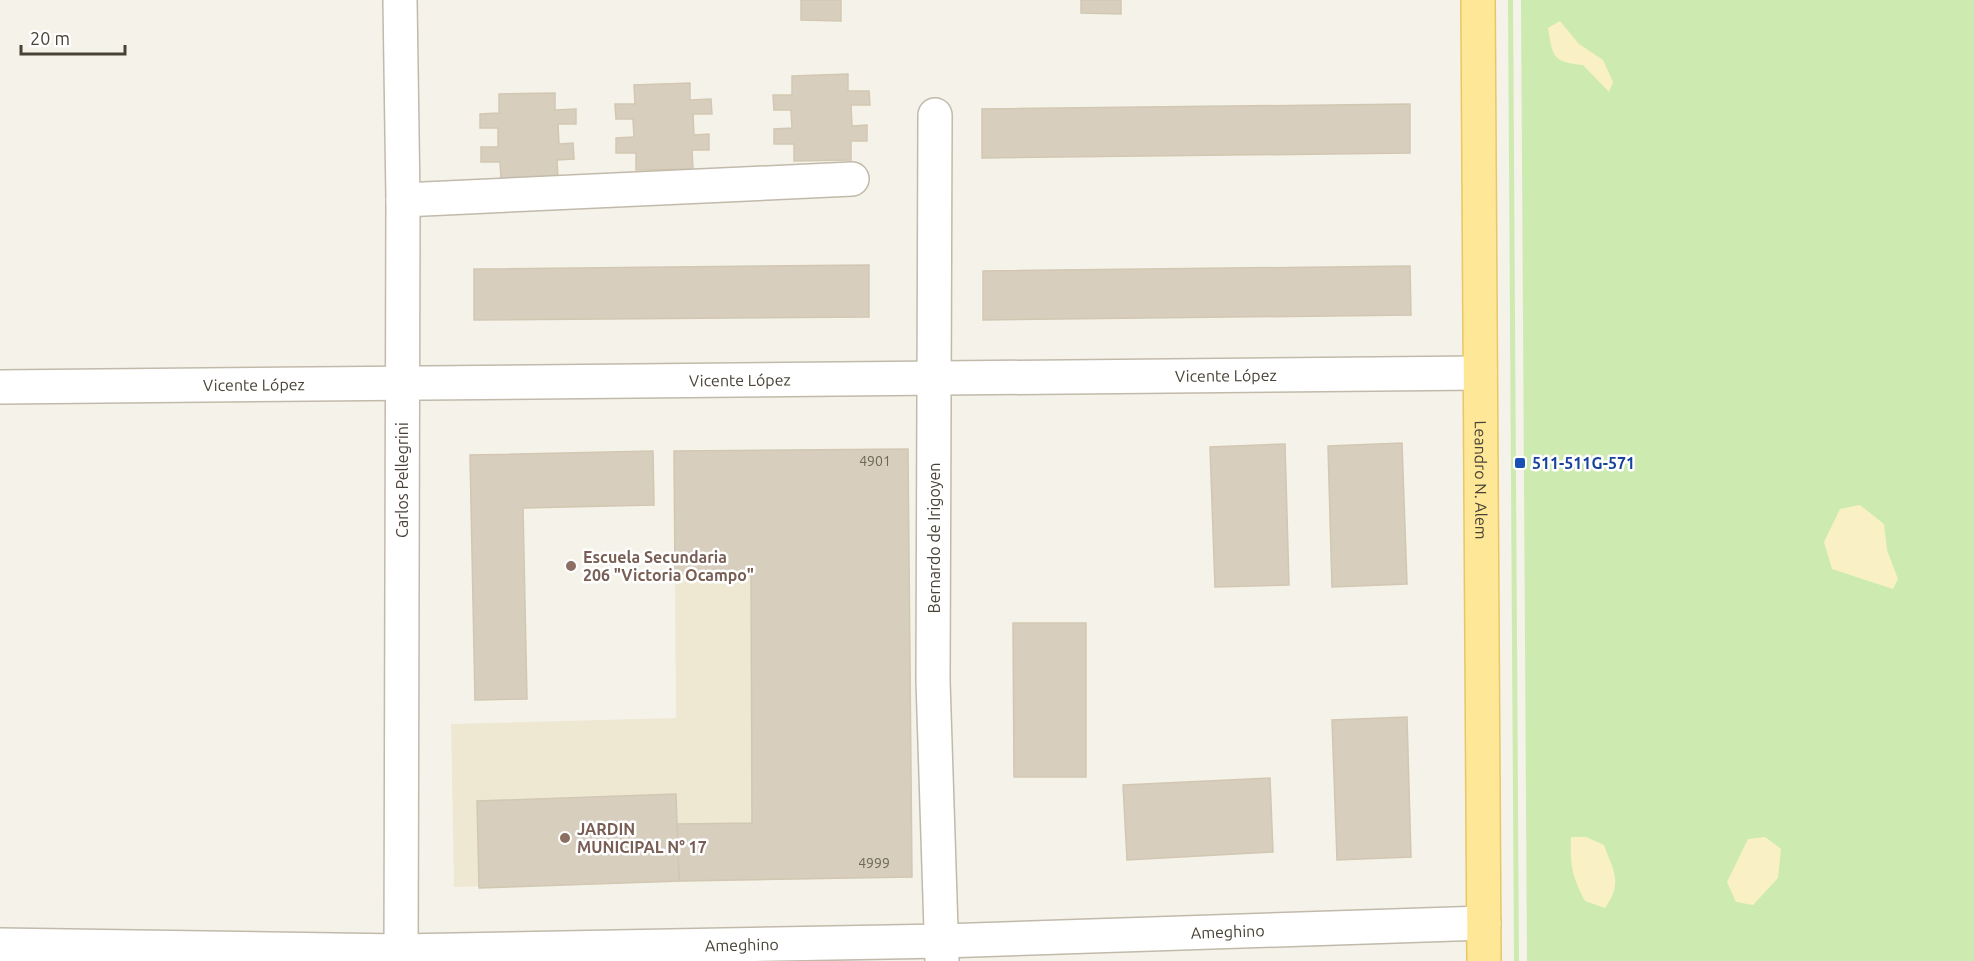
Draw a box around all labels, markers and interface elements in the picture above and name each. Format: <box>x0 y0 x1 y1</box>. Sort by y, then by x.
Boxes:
scale bar <box>21 18 124 56</box>
text: 20 m <box>30 28 70 48</box>
street label: Vicente López <box>1175 366 1277 385</box>
street label: Vicente López <box>689 371 791 389</box>
street label: Vicente López <box>203 375 305 394</box>
street label: Leandro N. Alem <box>1472 420 1490 540</box>
street label: Carlos Pellegrini <box>393 422 411 538</box>
house number: 4901 <box>859 453 891 469</box>
place label: 511-511G-571 <box>1532 454 1635 472</box>
marker: 511-511G-571 <box>1513 456 1527 470</box>
street label: Bernardo de Irigoyen <box>925 463 943 613</box>
place label: Escuela Secundaria 206 "Victoria Ocampo" <box>583 548 754 584</box>
marker: Escuela Secundaria 206 "Victoria Ocampo" <box>564 559 578 573</box>
place label: JARDIN MUNICIPAL N° 17 <box>577 820 707 856</box>
marker: JARDIN MUNICIPAL N° 17 <box>558 831 572 845</box>
house number: 4999 <box>858 855 890 871</box>
street label: Ameghino <box>1191 921 1265 942</box>
street label: Ameghino <box>705 935 779 954</box>

